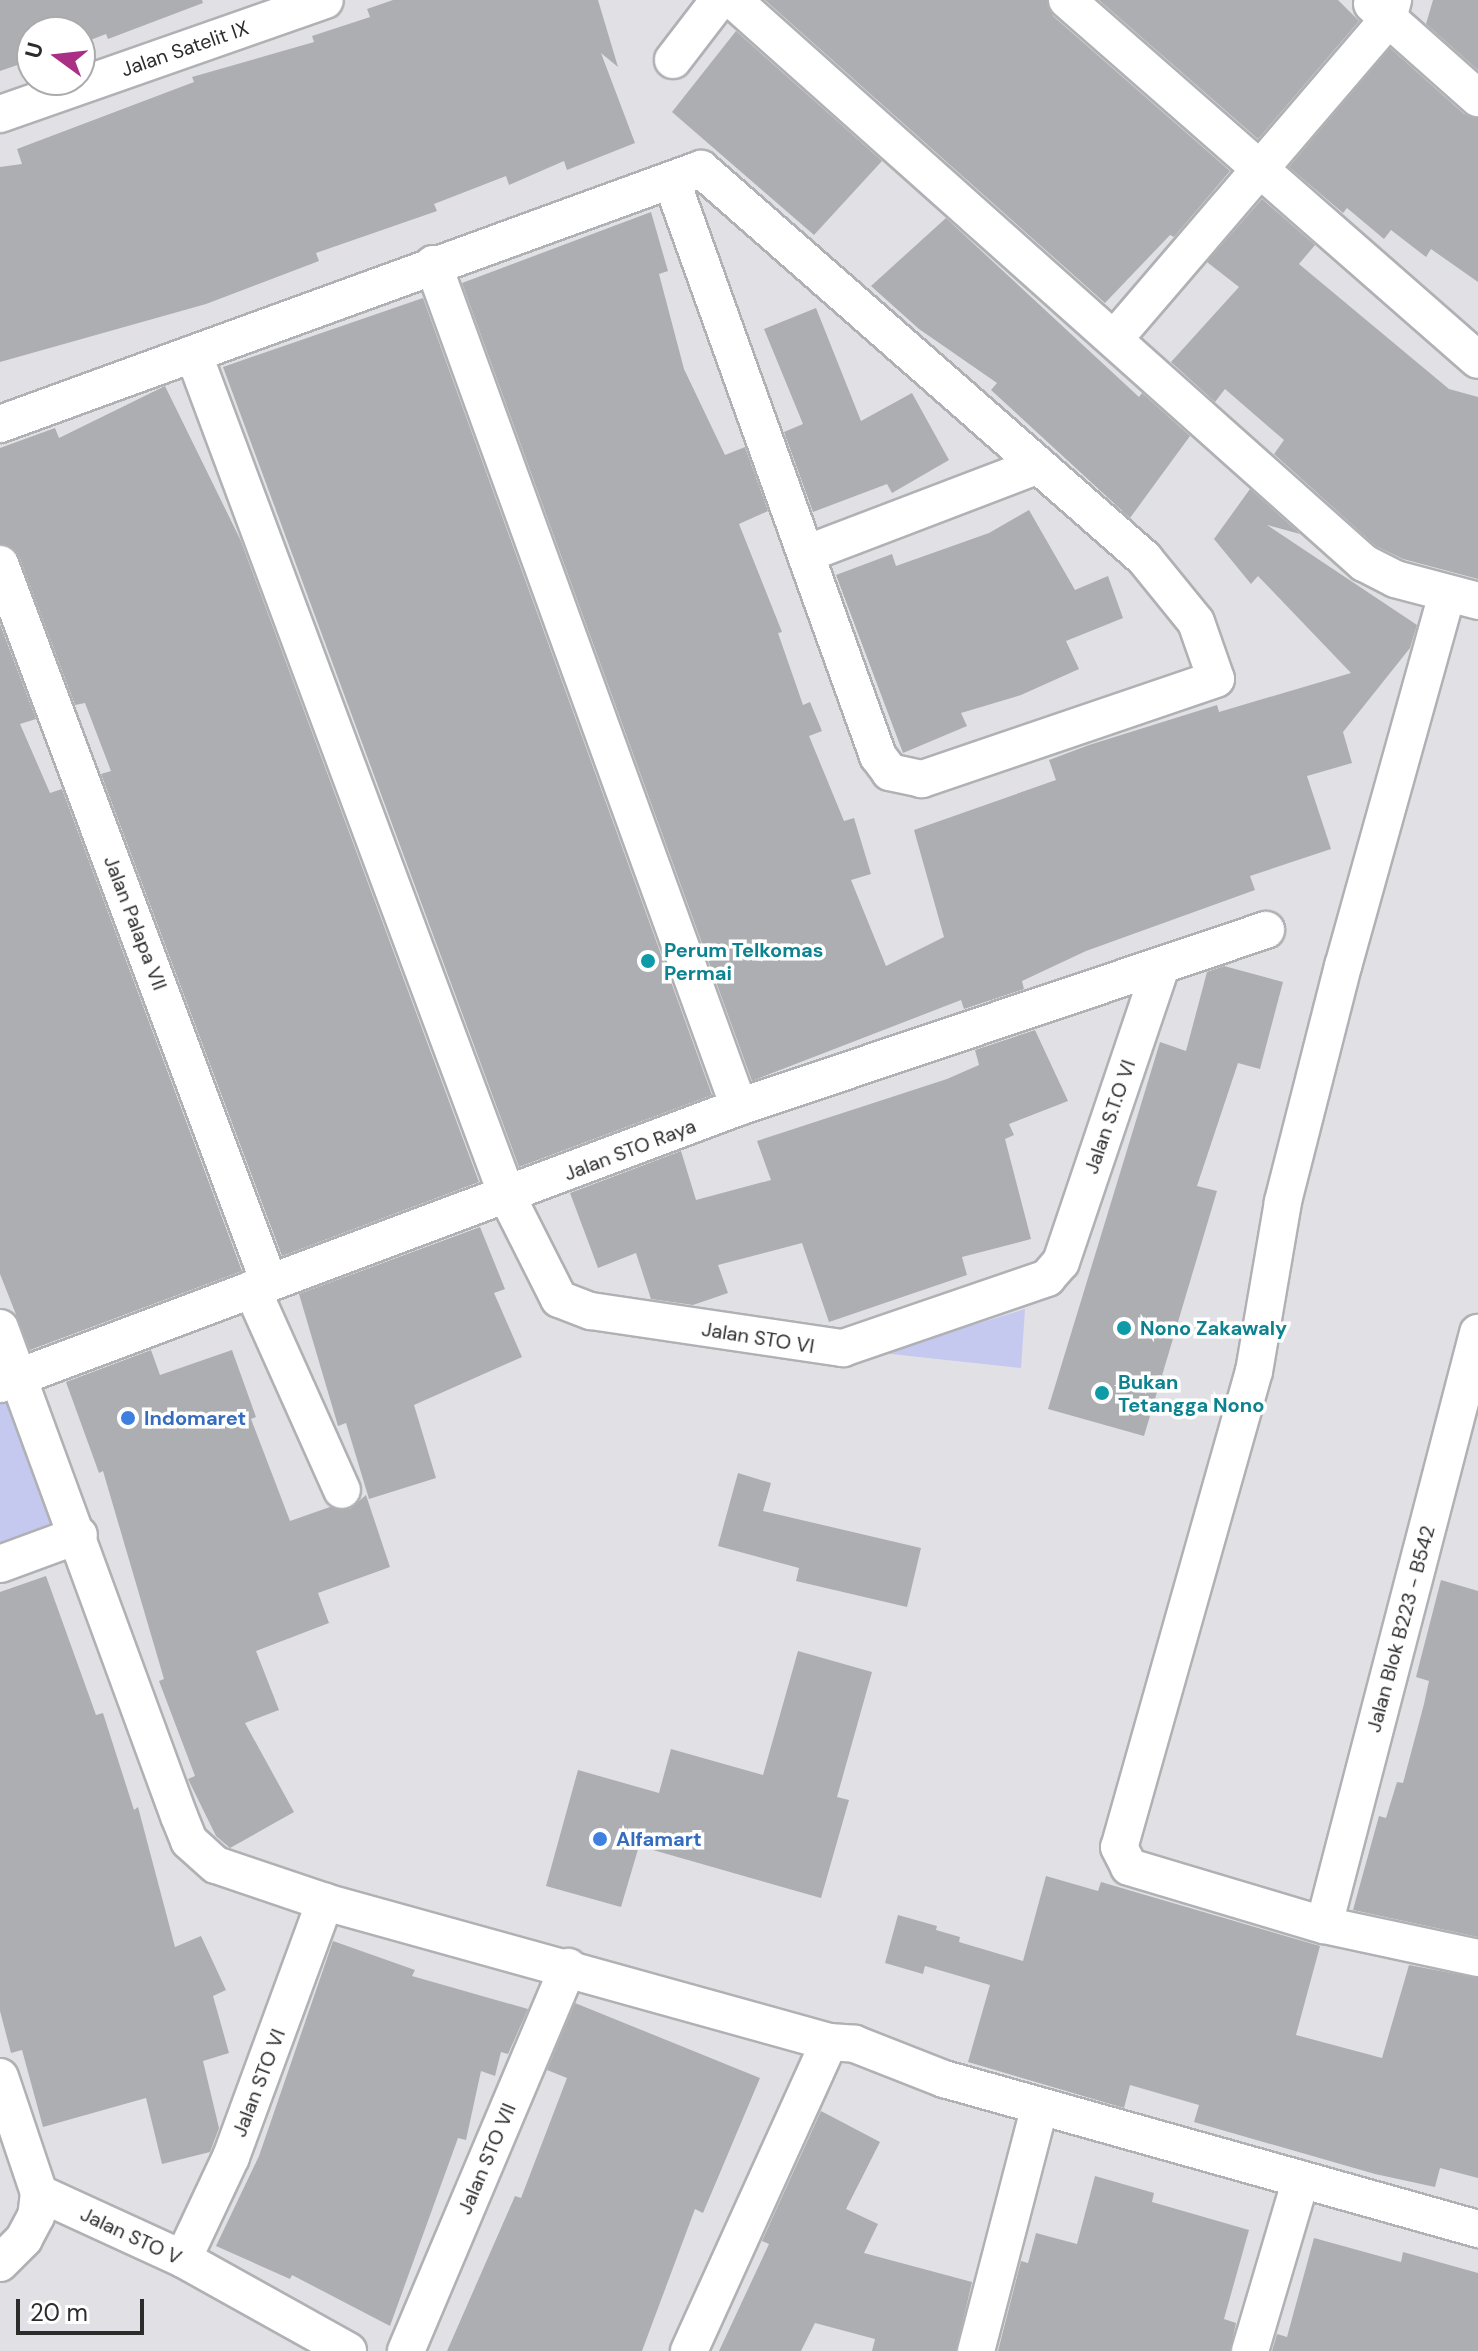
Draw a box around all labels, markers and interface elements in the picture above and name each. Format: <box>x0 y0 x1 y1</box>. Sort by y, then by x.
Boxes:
north arrow <box>16 16 96 96</box>
street label: Jalan Satelit IX <box>118 16 252 82</box>
text: U <box>18 39 50 61</box>
street label: Jalan Palapa VII <box>98 852 172 994</box>
place label: Perum Telkomas Permai <box>664 938 823 985</box>
marker: Perum Telkomas Permai <box>639 952 657 970</box>
street label: Jalan S.T.O VI <box>1079 1057 1141 1177</box>
street label: Jalan STO Raya <box>561 1114 699 1186</box>
place label: Nono Zakawaly <box>1140 1316 1287 1340</box>
street label: Jalan STO VI <box>700 1317 816 1359</box>
marker: Nono Zakawaly <box>1115 1319 1133 1337</box>
place label: Bukan Tetangga Nono <box>1118 1370 1264 1417</box>
marker: Bukan Tetangga Nono <box>1093 1384 1111 1402</box>
place label: Indomaret <box>144 1406 246 1430</box>
marker: Indomaret <box>119 1409 137 1427</box>
street label: Jalan Blok B223 - B542 <box>1362 1523 1440 1735</box>
place label: Alfamart <box>616 1827 702 1851</box>
marker: Alfamart <box>591 1830 609 1848</box>
street label: Jalan STO VI <box>227 2026 291 2140</box>
street label: Jalan STO VII <box>453 2100 521 2218</box>
street label: Jalan STO V <box>77 2202 185 2270</box>
scale bar <box>20 2283 148 2333</box>
text: 20 m <box>30 2297 88 2328</box>

